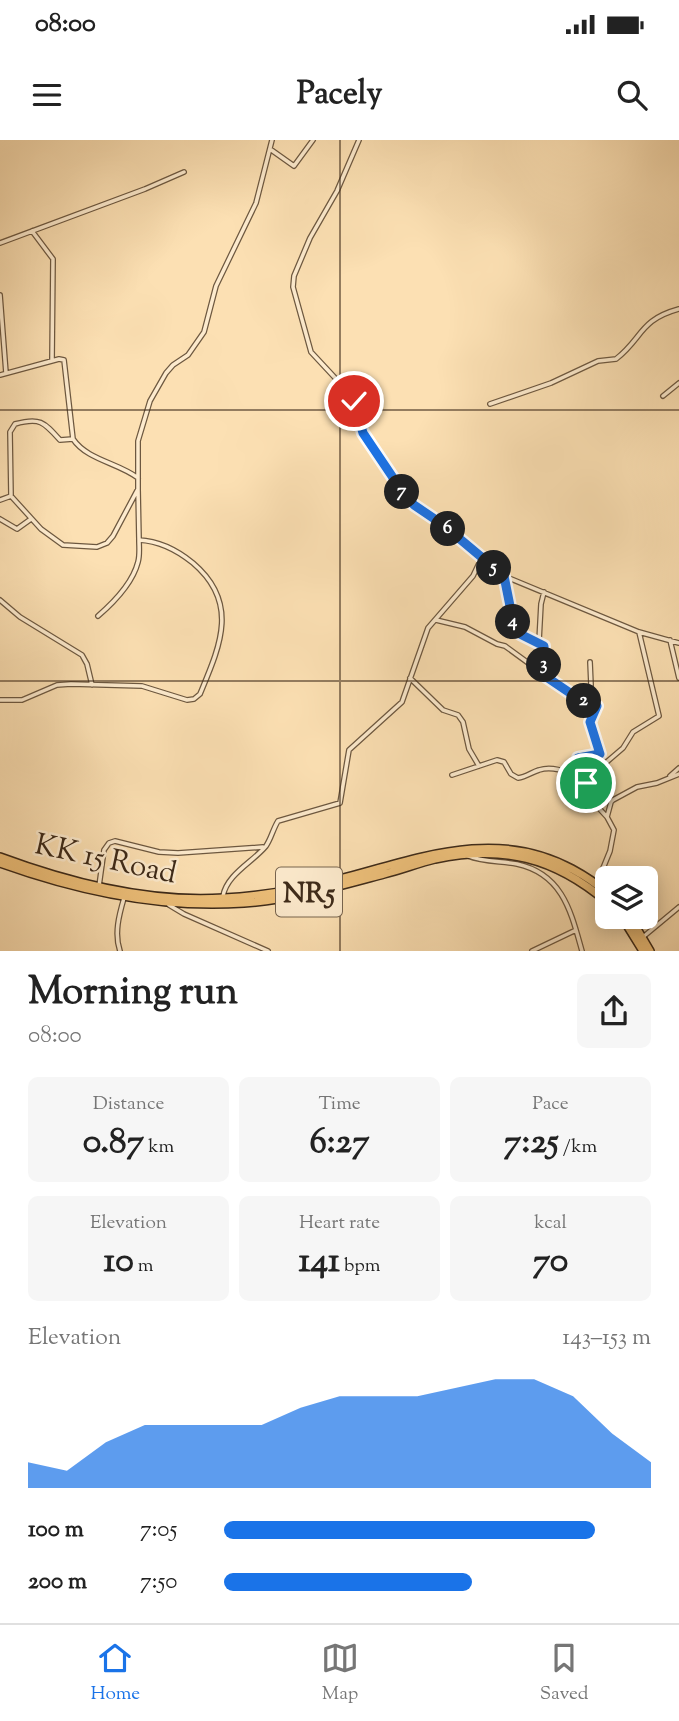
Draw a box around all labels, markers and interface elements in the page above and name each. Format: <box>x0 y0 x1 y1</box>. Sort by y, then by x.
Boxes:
text: 08:00 <box>35 6 96 43</box>
text: Pacely <box>297 72 382 118</box>
icon: menu <box>28 76 66 114</box>
icon: search <box>613 76 651 114</box>
pin <box>324 371 384 431</box>
icon: check <box>335 382 373 420</box>
pin: 7 <box>384 474 420 510</box>
text: 7 <box>397 478 406 505</box>
pin: 6 <box>430 512 466 546</box>
text: 6 <box>443 515 452 542</box>
pin: 5 <box>476 550 512 586</box>
text: 5 <box>490 554 497 581</box>
pin: 4 <box>496 604 530 640</box>
text: 4 <box>508 608 517 635</box>
pin: 3 <box>526 648 562 682</box>
text: 3 <box>540 651 547 678</box>
pin: 2 <box>566 684 602 718</box>
text: 2 <box>579 687 588 714</box>
pin <box>556 753 616 813</box>
icon: arrive <box>567 764 605 802</box>
street label: KK 15 Road <box>31 824 180 896</box>
map controls <box>595 866 658 929</box>
button: layers <box>595 866 658 929</box>
road number: NR5 <box>276 868 342 916</box>
text: Morning run <box>28 967 238 1021</box>
button: share <box>577 974 651 1048</box>
text: 08:00 <box>28 1020 82 1053</box>
text: Distance <box>93 1091 164 1118</box>
text: Time <box>318 1091 361 1118</box>
text: Pace <box>532 1091 569 1118</box>
text: 0.87 <box>83 1118 144 1169</box>
text: 6:27 <box>309 1118 370 1169</box>
text: 7:25 <box>504 1118 559 1169</box>
text: km <box>144 1134 174 1161</box>
text: /km <box>559 1134 597 1161</box>
text: Elevation <box>90 1210 167 1237</box>
text: Heart rate <box>299 1210 380 1237</box>
text: kcal <box>534 1210 567 1237</box>
text: 10 <box>104 1237 134 1288</box>
text: 141 <box>299 1237 340 1288</box>
text: 70 <box>533 1237 568 1288</box>
text: m <box>134 1253 153 1280</box>
text: bpm <box>340 1253 380 1280</box>
text: Elevation <box>28 1322 121 1355</box>
text: 143–153 m <box>562 1322 651 1355</box>
text: 100 m <box>28 1514 84 1547</box>
text: 7:05 <box>140 1514 177 1547</box>
text: 200 m <box>28 1566 87 1599</box>
text: 7:50 <box>140 1566 178 1599</box>
tab: Home <box>90 1639 140 1708</box>
tab: Map <box>321 1639 359 1708</box>
tab: Saved <box>540 1639 589 1708</box>

